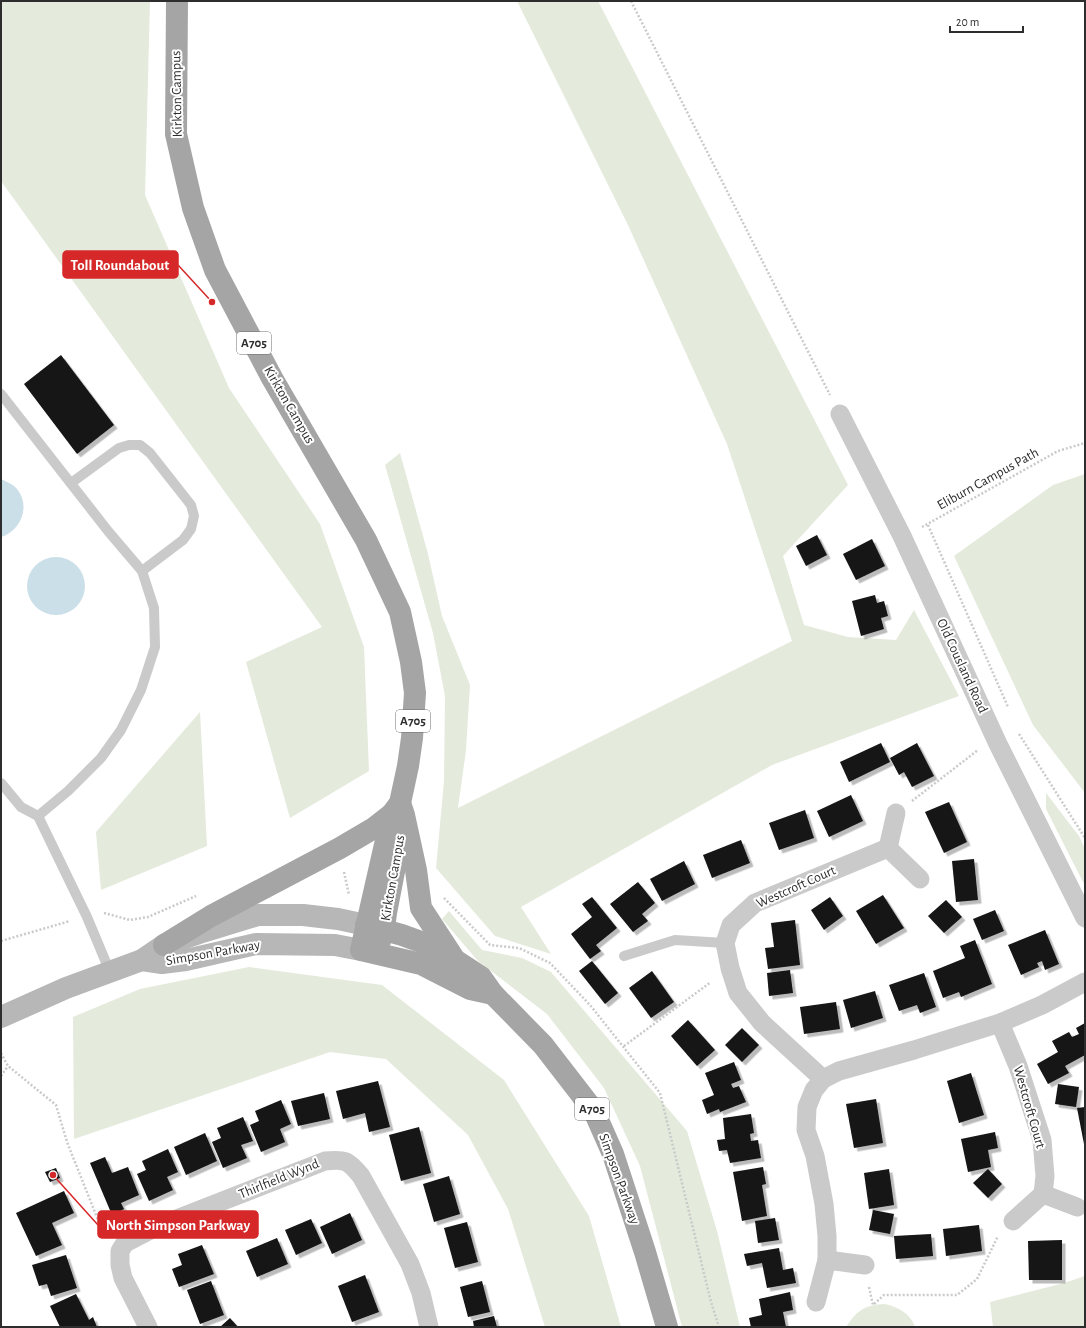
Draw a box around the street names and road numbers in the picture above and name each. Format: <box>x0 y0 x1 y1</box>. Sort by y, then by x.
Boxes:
street label: Kirkton Campus <box>169 51 185 137</box>
road number: A705 <box>237 332 271 354</box>
street label: Kirkton Campus <box>261 364 317 446</box>
street label: Eliburn Campus Path <box>935 445 1041 513</box>
street label: Old Cousland Road <box>934 617 990 715</box>
road number: A705 <box>396 710 430 732</box>
street label: Kirkton Campus <box>379 834 407 922</box>
street label: Westcroft Court <box>754 863 838 911</box>
street label: Simpson Parkway <box>165 938 261 968</box>
street label: Westcroft Court <box>1011 1064 1048 1150</box>
road number: A705 <box>575 1098 609 1120</box>
street label: Simpson Parkway <box>596 1132 642 1226</box>
street label: Thirlfield Wynd <box>237 1157 321 1201</box>

